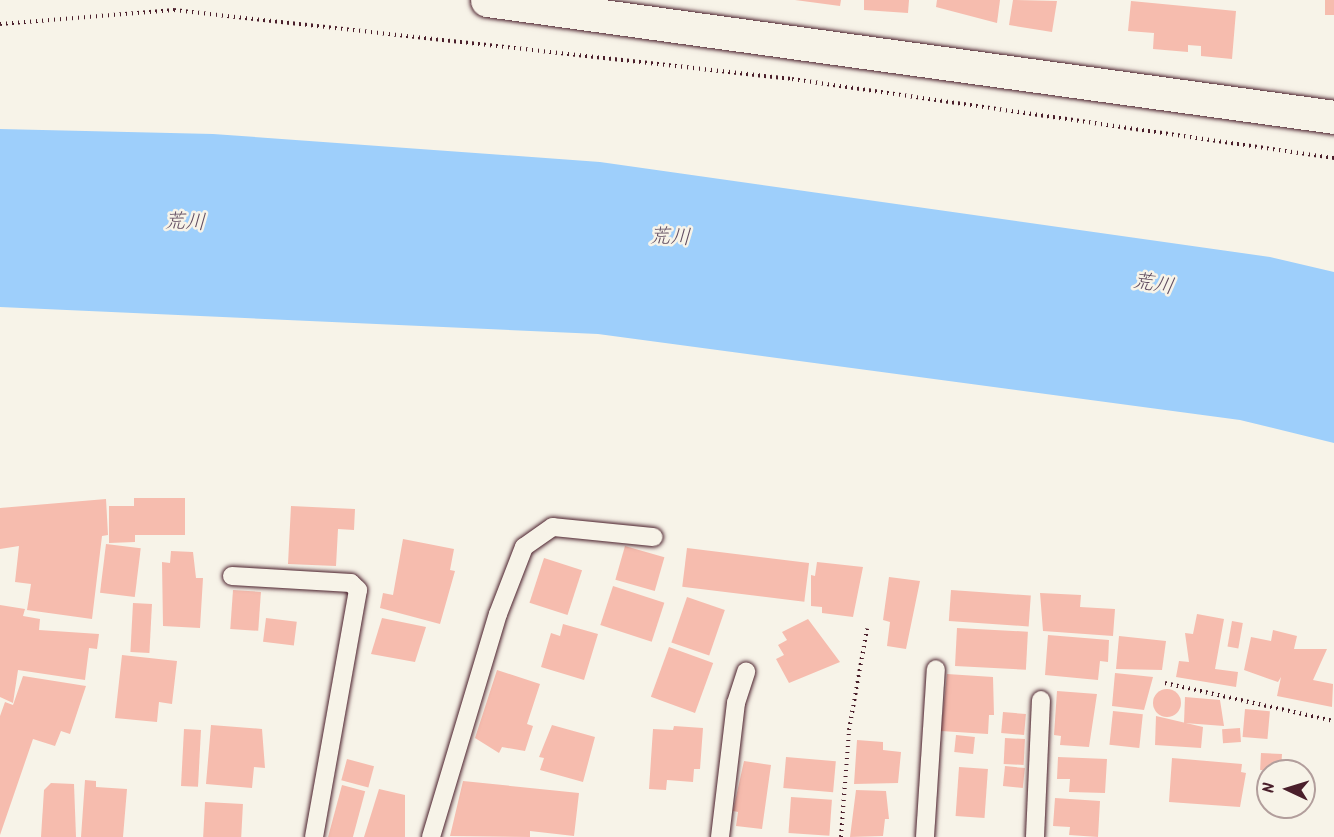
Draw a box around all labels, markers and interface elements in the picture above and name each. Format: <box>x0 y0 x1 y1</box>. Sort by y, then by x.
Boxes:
water label: 荒川 <box>164 210 206 236</box>
water label: 荒川 <box>649 225 691 251</box>
water label: 荒川 <box>1130 269 1176 301</box>
north arrow <box>1256 759 1316 819</box>
text: N <box>1257 782 1282 794</box>

